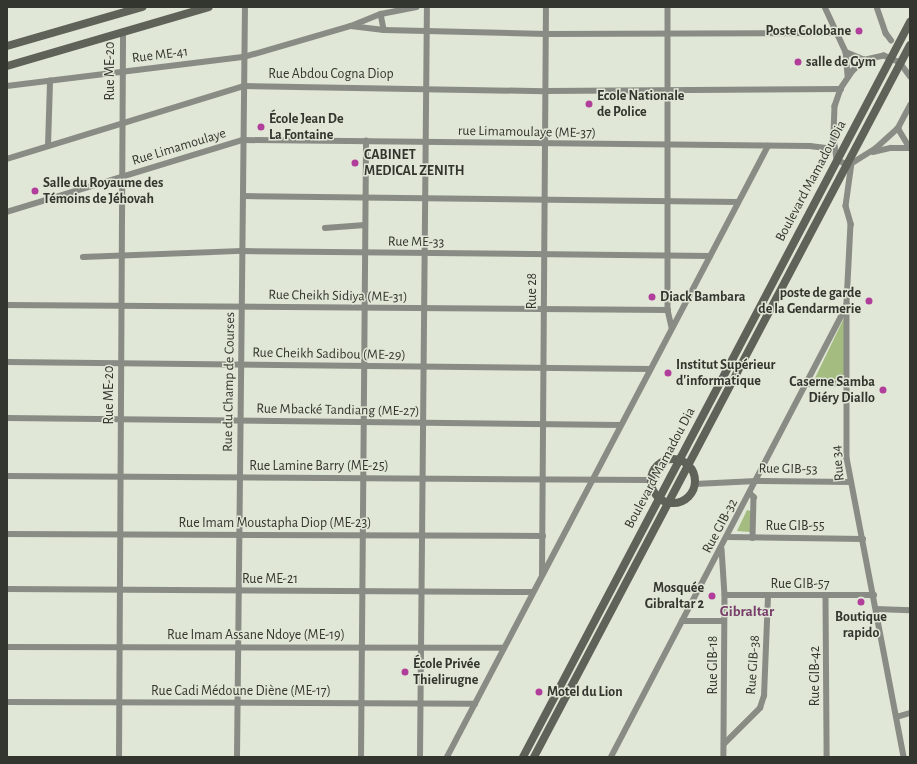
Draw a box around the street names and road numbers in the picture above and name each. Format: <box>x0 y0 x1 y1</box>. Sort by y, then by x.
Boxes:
street label: Rue ME-20 <box>102 42 118 100</box>
street label: Rue ME-41 <box>131 43 189 67</box>
street label: Rue Abdou Cogna Diop <box>268 66 394 82</box>
street label: Boulevard Mamadou Dia <box>772 118 850 244</box>
street label: rue Limamoulaye (ME-37) <box>458 122 596 142</box>
street label: Rue Limamoulaye <box>130 125 228 169</box>
street label: Rue ME-33 <box>388 233 444 251</box>
street label: Rue 28 <box>524 273 540 309</box>
street label: Rue Cheikh Sidiya (ME-31) <box>268 286 408 306</box>
street label: Rue du Champ de Courses <box>219 312 239 452</box>
street label: Rue Cheikh Sadibou (ME-29) <box>252 344 406 364</box>
street label: Rue ME-20 <box>101 366 117 424</box>
street label: Rue Mbacké Tandiang (ME-27) <box>256 400 420 420</box>
street label: Boulevard Mamadou Dia <box>621 405 699 531</box>
street label: Rue 34 <box>828 444 848 482</box>
street label: Rue Lamine Barry (ME-25) <box>249 458 389 474</box>
street label: Rue GIB-53 <box>758 460 818 478</box>
street label: Rue GIB-32 <box>699 496 741 556</box>
street label: Rue Imam Moustapha Diop (ME-23) <box>179 515 371 531</box>
street label: Rue GIB-55 <box>765 518 825 534</box>
street label: Rue ME-21 <box>242 571 298 587</box>
street label: Rue GIB-57 <box>770 576 830 592</box>
street label: Rue Imam Assane Ndoye (ME-19) <box>167 627 345 643</box>
street label: Rue GIB-38 <box>743 635 763 695</box>
street label: Rue GIB-18 <box>705 636 721 694</box>
street label: Rue GIB-42 <box>807 646 823 706</box>
street label: Rue Cadi Médoune Diène (ME-17) <box>151 683 331 699</box>

